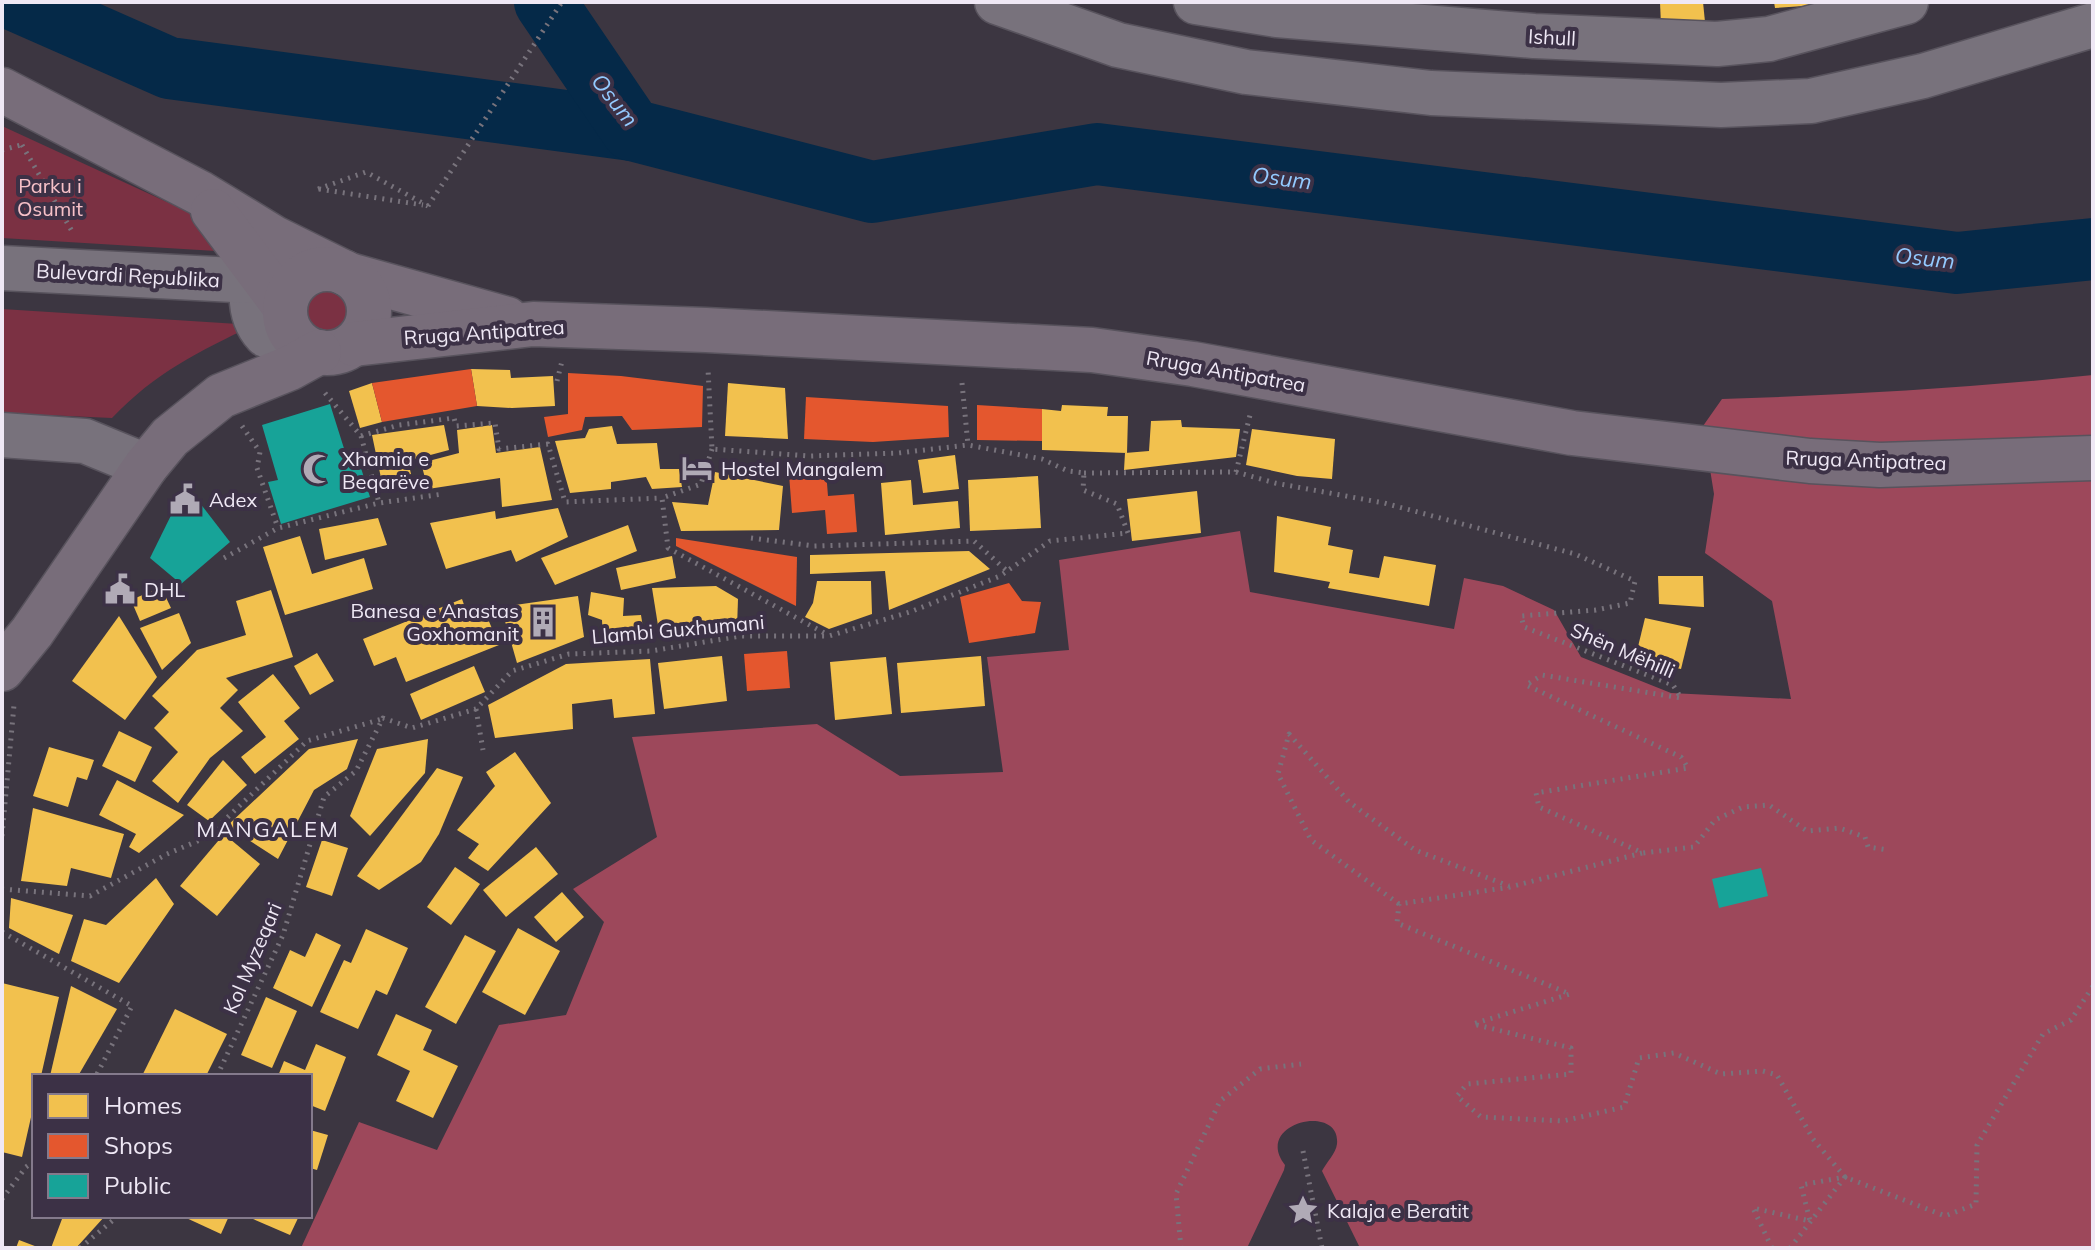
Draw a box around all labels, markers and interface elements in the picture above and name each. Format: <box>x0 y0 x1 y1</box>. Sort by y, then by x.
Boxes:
street label: Ishull <box>1527 23 1577 51</box>
water label: Osum <box>586 68 644 132</box>
water label: Osum <box>1251 160 1313 196</box>
park label: Parku i Osumit <box>17 173 83 221</box>
water label: Osum <box>1894 241 1956 275</box>
street label: Bulevardi Republika <box>36 258 220 292</box>
street label: Rruga Antipatrea <box>403 314 565 350</box>
street label: Rruga Antipatrea <box>1144 345 1308 397</box>
street label: Rruga Antipatrea <box>1785 445 1947 475</box>
place label: Xhamia e Beqarëve <box>342 446 430 494</box>
hotel icon: Hostel Mangalem <box>680 451 714 485</box>
mosque icon: Xhamia e Beqarëve <box>301 452 335 486</box>
place label: Hostel Mangalem <box>721 456 883 481</box>
public building icon: Adex <box>168 482 202 516</box>
place label: Adex <box>209 487 257 512</box>
public building icon: DHL <box>103 572 137 606</box>
place label: DHL <box>144 577 185 602</box>
place label: Banesa e Anastas Goxhomanit <box>350 598 519 646</box>
building icon: Banesa e Anastas Goxhomanit <box>526 605 560 639</box>
street label: Llambi Guxhumani <box>591 609 765 649</box>
street label: Shën Mëhilli <box>1567 617 1679 683</box>
district label: MANGALEM <box>196 815 340 843</box>
street label: Kol Myzeqari <box>217 899 287 1017</box>
legend <box>32 1074 312 1218</box>
text: Homes <box>104 1090 182 1120</box>
text: Shops <box>104 1130 173 1160</box>
text: Public <box>104 1170 171 1200</box>
place icon: Kalaja e Beratit <box>1286 1193 1320 1227</box>
place label: Kalaja e Beratit <box>1327 1198 1469 1223</box>

